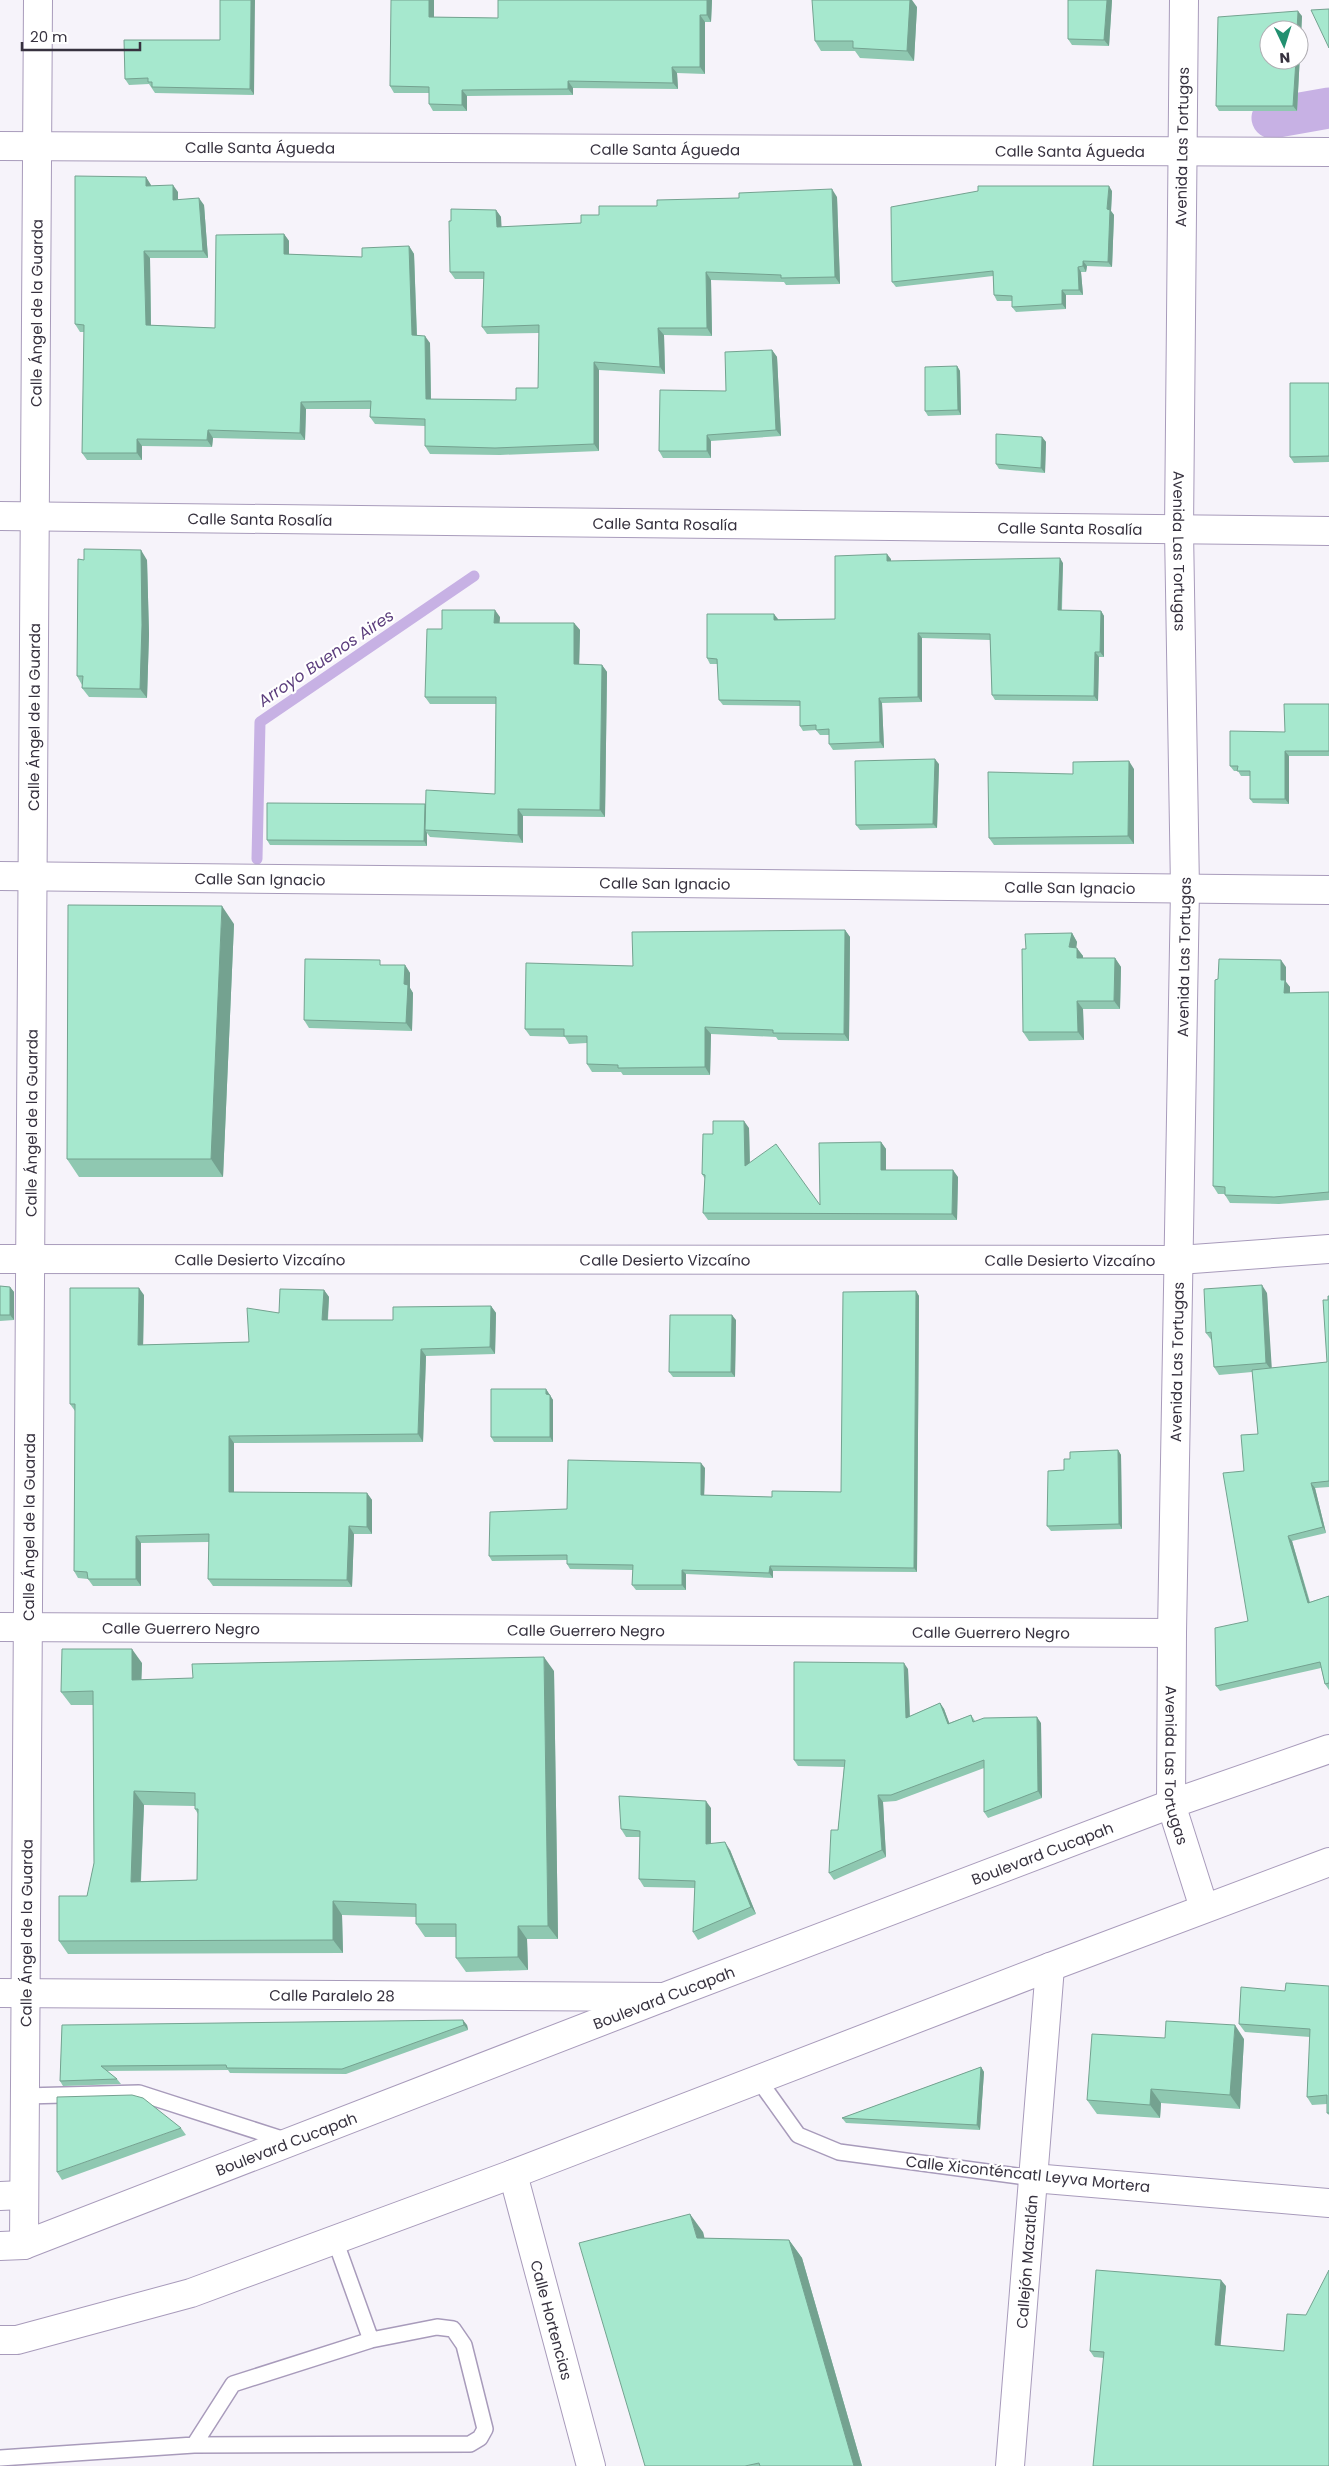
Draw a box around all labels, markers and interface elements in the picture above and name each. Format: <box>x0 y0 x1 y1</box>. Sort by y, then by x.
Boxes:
scale bar <box>22 20 140 52</box>
north arrow <box>1259 20 1309 70</box>
text: 20 m <box>30 26 68 47</box>
text: N <box>1279 48 1291 68</box>
street label: Avenida Las Tortugas <box>1170 66 1194 227</box>
street label: Calle Santa Águeda <box>185 136 335 158</box>
street label: Calle Santa Águeda <box>590 138 740 160</box>
street label: Calle Santa Águeda <box>995 140 1145 162</box>
street label: Calle Ángel de la Guarda <box>25 219 47 407</box>
street label: Avenida Las Tortugas <box>1168 471 1191 632</box>
street label: Calle Santa Rosalía <box>187 508 333 530</box>
street label: Calle Santa Rosalía <box>592 512 738 535</box>
street label: Calle Santa Rosalía <box>997 517 1143 539</box>
water label: Arroyo Buenos Aires <box>253 604 399 713</box>
street label: Calle Ángel de la Guarda <box>22 623 45 811</box>
street label: Calle San Ignacio <box>194 868 326 890</box>
street label: Calle San Ignacio <box>599 872 731 894</box>
street label: Calle San Ignacio <box>1004 876 1136 898</box>
street label: Avenida Las Tortugas <box>1172 876 1196 1037</box>
street label: Calle Ángel de la Guarda <box>20 1029 42 1217</box>
street label: Calle Desierto Vizcaíno <box>175 1249 345 1270</box>
street label: Calle Desierto Vizcaíno <box>580 1249 750 1270</box>
street label: Calle Desierto Vizcaíno <box>985 1249 1155 1270</box>
street label: Avenida Las Tortugas <box>1165 1281 1189 1442</box>
street label: Calle Ángel de la Guarda <box>17 1433 40 1621</box>
street label: Calle Guerrero Negro <box>102 1617 260 1639</box>
street label: Calle Guerrero Negro <box>507 1619 665 1641</box>
street label: Calle Guerrero Negro <box>912 1621 1070 1643</box>
street label: Avenida Las Tortugas <box>1161 1686 1194 1847</box>
street label: Boulevard Cucapah <box>968 1817 1116 1890</box>
street label: Calle Ángel de la Guarda <box>15 1839 37 2027</box>
street label: Boulevard Cucapah <box>590 1961 738 2034</box>
street label: Calle Paralelo 28 <box>269 1984 395 2006</box>
street label: Boulevard Cucapah <box>212 2107 360 2180</box>
street label: Calle Xiconténcatl Leyva Mortera <box>905 2151 1151 2197</box>
street label: Callejón Mazatlán <box>1011 2194 1042 2329</box>
street label: Calle Hortencias <box>526 2258 578 2382</box>

